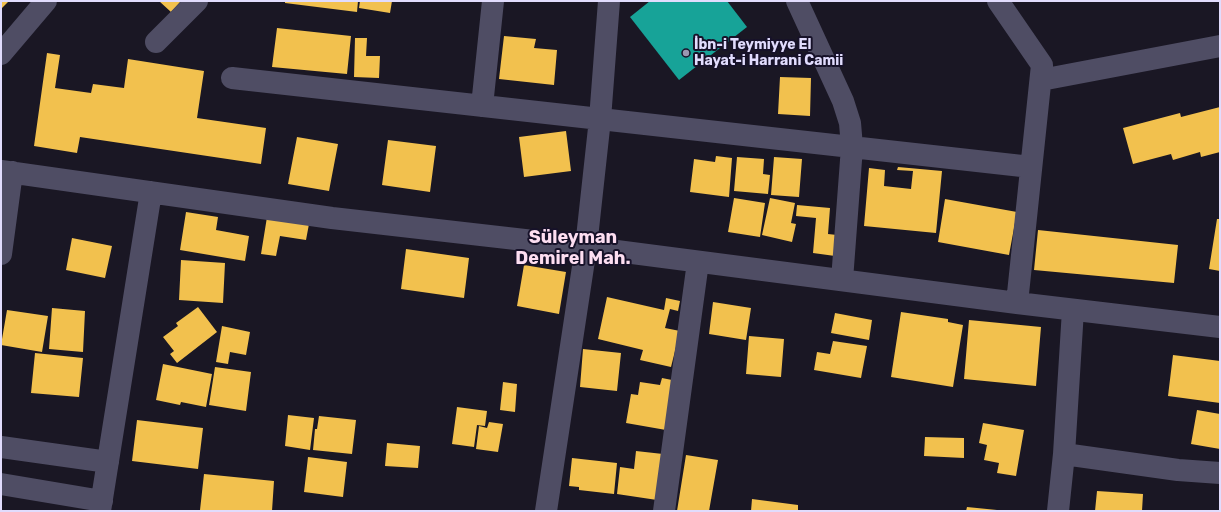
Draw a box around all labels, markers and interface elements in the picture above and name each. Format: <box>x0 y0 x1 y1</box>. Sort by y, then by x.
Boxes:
place label: İbn-i Teymiyye El Hayat-i Harrani Camii <box>694 37 843 70</box>
marker: İbn-i Teymiyye El Hayat-i Harrani Camii <box>681 48 691 58</box>
district label: Süleyman Demirel Mah. <box>515 227 631 270</box>

